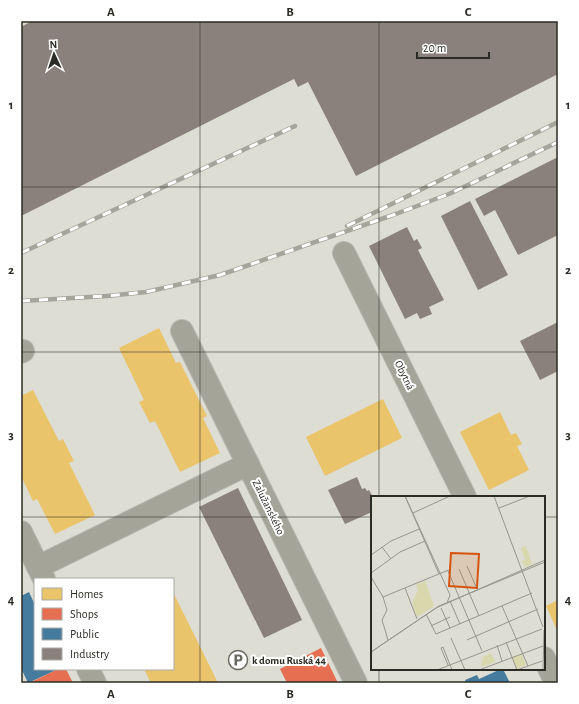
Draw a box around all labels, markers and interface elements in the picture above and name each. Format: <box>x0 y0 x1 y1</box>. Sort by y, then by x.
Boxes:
text: A <box>107 6 115 19</box>
text: B <box>286 6 294 19</box>
text: C <box>465 6 472 19</box>
north arrow <box>34 34 74 74</box>
scale bar <box>417 34 489 60</box>
text: N <box>49 39 58 50</box>
text: 20 m <box>423 42 446 54</box>
text: 1 <box>9 99 13 112</box>
text: 1 <box>566 99 570 112</box>
text: 2 <box>8 264 14 277</box>
text: 2 <box>565 264 571 277</box>
street label: Obytná <box>393 359 416 392</box>
text: 3 <box>8 429 14 442</box>
text: 3 <box>565 429 571 442</box>
street label: Zalužanského <box>251 478 287 536</box>
inset map <box>371 496 545 670</box>
legend <box>34 578 174 670</box>
text: Homes <box>70 588 103 600</box>
text: 4 <box>8 594 15 607</box>
text: 4 <box>565 594 572 607</box>
text: Shops <box>70 608 98 620</box>
text: Public <box>70 628 99 640</box>
text: Industry <box>70 648 109 661</box>
parking icon: k domu Ruská 44 <box>227 649 249 671</box>
place label: k domu Ruská 44 <box>252 655 327 666</box>
text: A <box>107 688 115 701</box>
text: B <box>286 688 294 701</box>
text: C <box>465 688 472 701</box>

